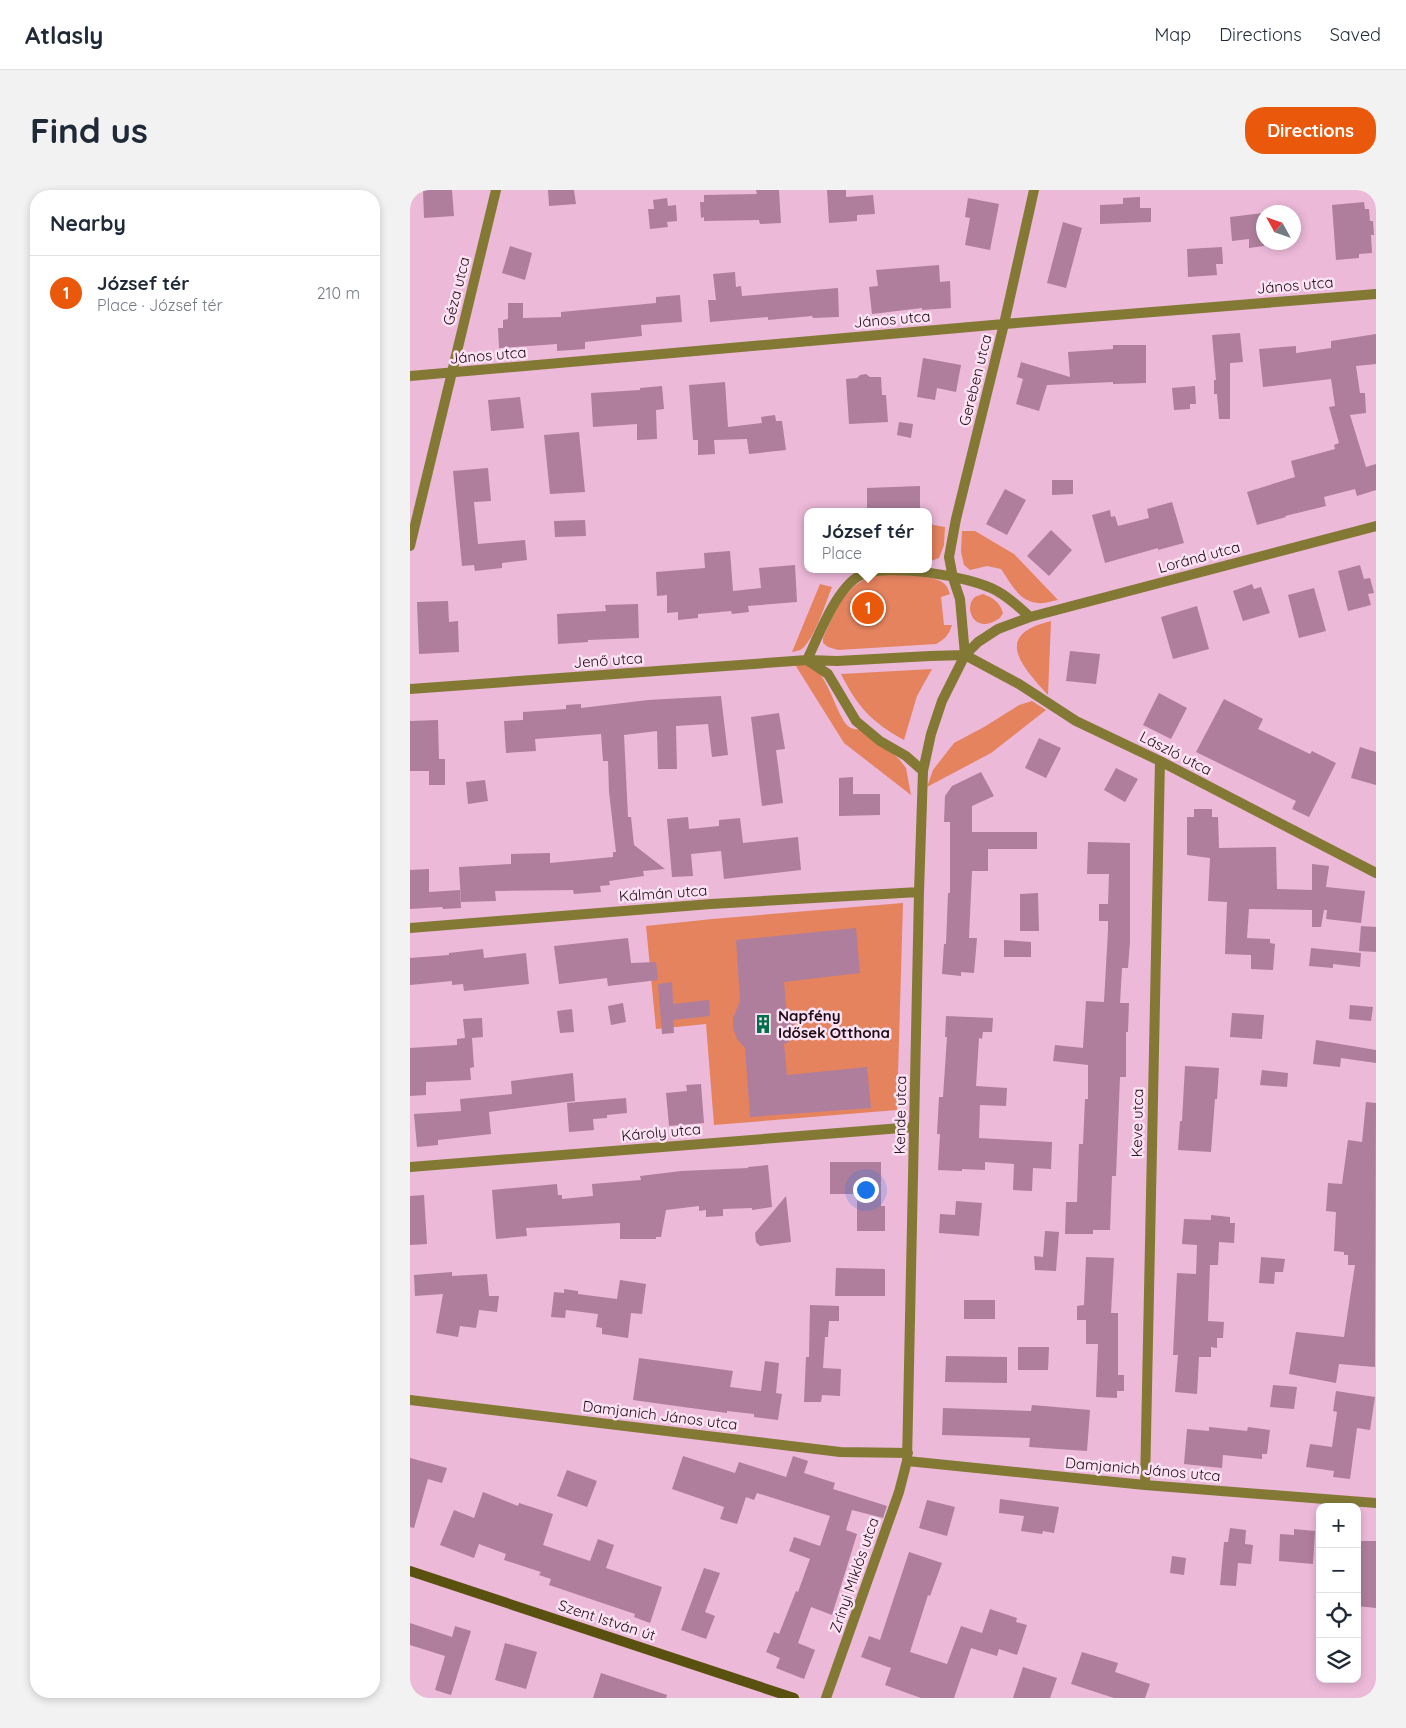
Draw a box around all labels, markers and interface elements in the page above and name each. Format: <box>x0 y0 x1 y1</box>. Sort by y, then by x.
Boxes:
text: Atlasly <box>25 20 103 50</box>
text: Map <box>1154 23 1191 46</box>
text: Directions <box>1219 23 1302 46</box>
text: Saved <box>1330 23 1381 46</box>
button: Directions <box>1245 107 1376 154</box>
text: Find us <box>30 108 148 152</box>
north arrow <box>1256 205 1301 250</box>
text: Nearby <box>50 210 126 236</box>
street label: Géza utca <box>438 255 474 327</box>
text: József tér <box>97 271 189 295</box>
street label: János utca <box>1256 272 1334 298</box>
text: 1 <box>63 283 69 303</box>
text: 210 m <box>317 283 360 303</box>
text: Place · József tér <box>97 295 223 315</box>
street label: János utca <box>853 306 931 332</box>
street label: Gereben utca <box>954 332 996 428</box>
street label: János utca <box>449 342 527 368</box>
popup <box>804 508 932 573</box>
text: József tér <box>822 519 914 543</box>
street label: Loránd utca <box>1156 537 1242 577</box>
text: Place <box>822 543 862 563</box>
pin: 1 <box>852 589 884 627</box>
street label: Jenő utca <box>573 648 643 672</box>
street label: László utca <box>1137 727 1215 779</box>
street label: Kálmán utca <box>618 880 708 906</box>
place label: Napfény Idősek Otthona <box>778 1006 890 1042</box>
building icon: Napfény Idősek Otthona <box>752 1013 774 1035</box>
street label: Kende utca <box>890 1075 910 1155</box>
street label: Keve utca <box>1127 1088 1147 1158</box>
street label: Károly utca <box>620 1119 702 1145</box>
your location <box>853 1177 879 1203</box>
street label: Damjanich János utca <box>581 1396 739 1434</box>
street label: Damjanich János utca <box>1065 1453 1221 1485</box>
map controls <box>1316 1503 1361 1683</box>
button: + <box>1316 1503 1361 1548</box>
street label: Zrínyi Miklós utca <box>825 1515 883 1635</box>
button: − <box>1316 1548 1361 1593</box>
button: locate <box>1316 1593 1361 1638</box>
street label: Szent István út <box>556 1595 658 1645</box>
button: layers <box>1316 1638 1361 1683</box>

